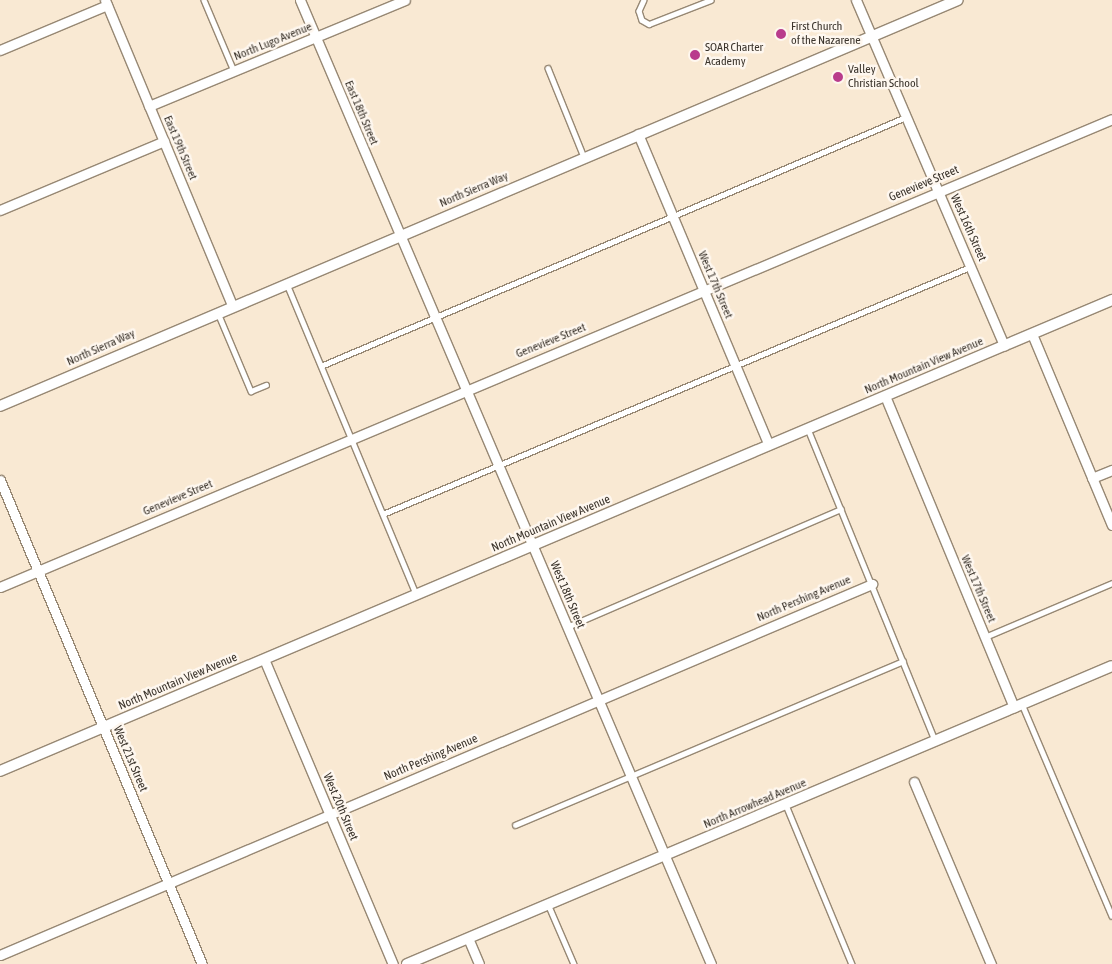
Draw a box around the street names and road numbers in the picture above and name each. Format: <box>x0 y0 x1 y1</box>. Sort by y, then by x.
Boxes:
street label: North Lugo Avenue <box>232 20 314 64</box>
street label: East 18th Street <box>341 79 381 147</box>
street label: East 19th Street <box>160 114 200 182</box>
street label: Genevieve Street <box>887 163 961 205</box>
street label: North Sierra Way <box>437 169 511 211</box>
street label: West 16th Street <box>947 192 989 264</box>
street label: West 17th Street <box>694 249 736 321</box>
street label: Genevieve Street <box>514 320 588 362</box>
street label: North Sierra Way <box>65 327 137 369</box>
street label: North Mountain View Avenue <box>862 334 986 398</box>
street label: Genevieve Street <box>141 477 215 519</box>
street label: North Mountain View Avenue <box>489 492 613 556</box>
street label: West 17th Street <box>957 553 999 625</box>
street label: West 18th Street <box>546 559 588 631</box>
street label: North Pershing Avenue <box>755 573 853 625</box>
street label: North Mountain View Avenue <box>116 650 240 714</box>
street label: West 21st Street <box>110 724 150 794</box>
street label: North Pershing Avenue <box>382 732 480 784</box>
street label: West 20th Street <box>319 771 361 843</box>
street label: North Arrowhead Avenue <box>702 776 808 832</box>

